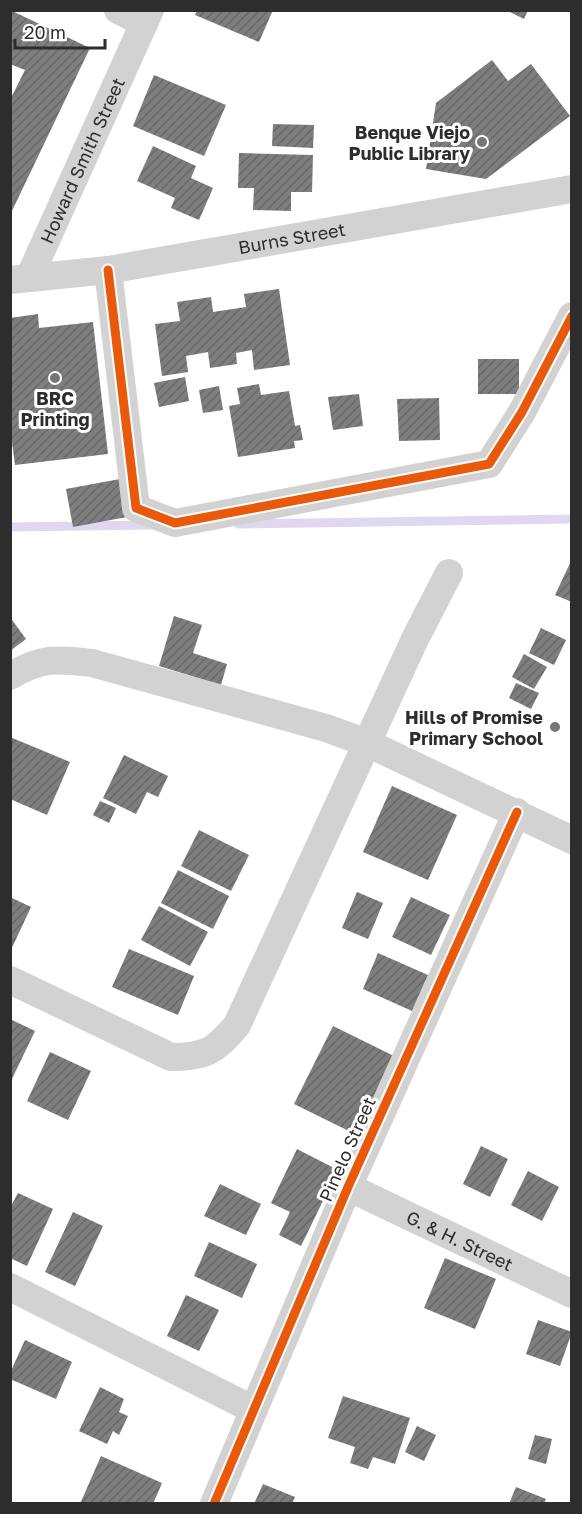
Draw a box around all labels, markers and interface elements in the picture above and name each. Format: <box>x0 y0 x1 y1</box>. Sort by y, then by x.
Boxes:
scale bar <box>15 12 105 50</box>
text: 20 m <box>24 21 66 43</box>
street label: Howard Smith Street <box>35 74 129 247</box>
place label: Benque Viejo Public Library <box>349 121 470 164</box>
marker: Benque Viejo Public Library <box>475 135 489 149</box>
street label: Burns Street <box>236 218 347 258</box>
marker: BRC Printing <box>48 371 62 385</box>
place label: BRC Printing <box>21 387 90 430</box>
place label: Hills of Promise Primary School <box>405 706 543 749</box>
marker: Hills of Promise Primary School <box>548 720 562 734</box>
street label: Pinelo Street <box>314 1093 380 1205</box>
street label: G. & H. Street <box>403 1206 517 1275</box>

